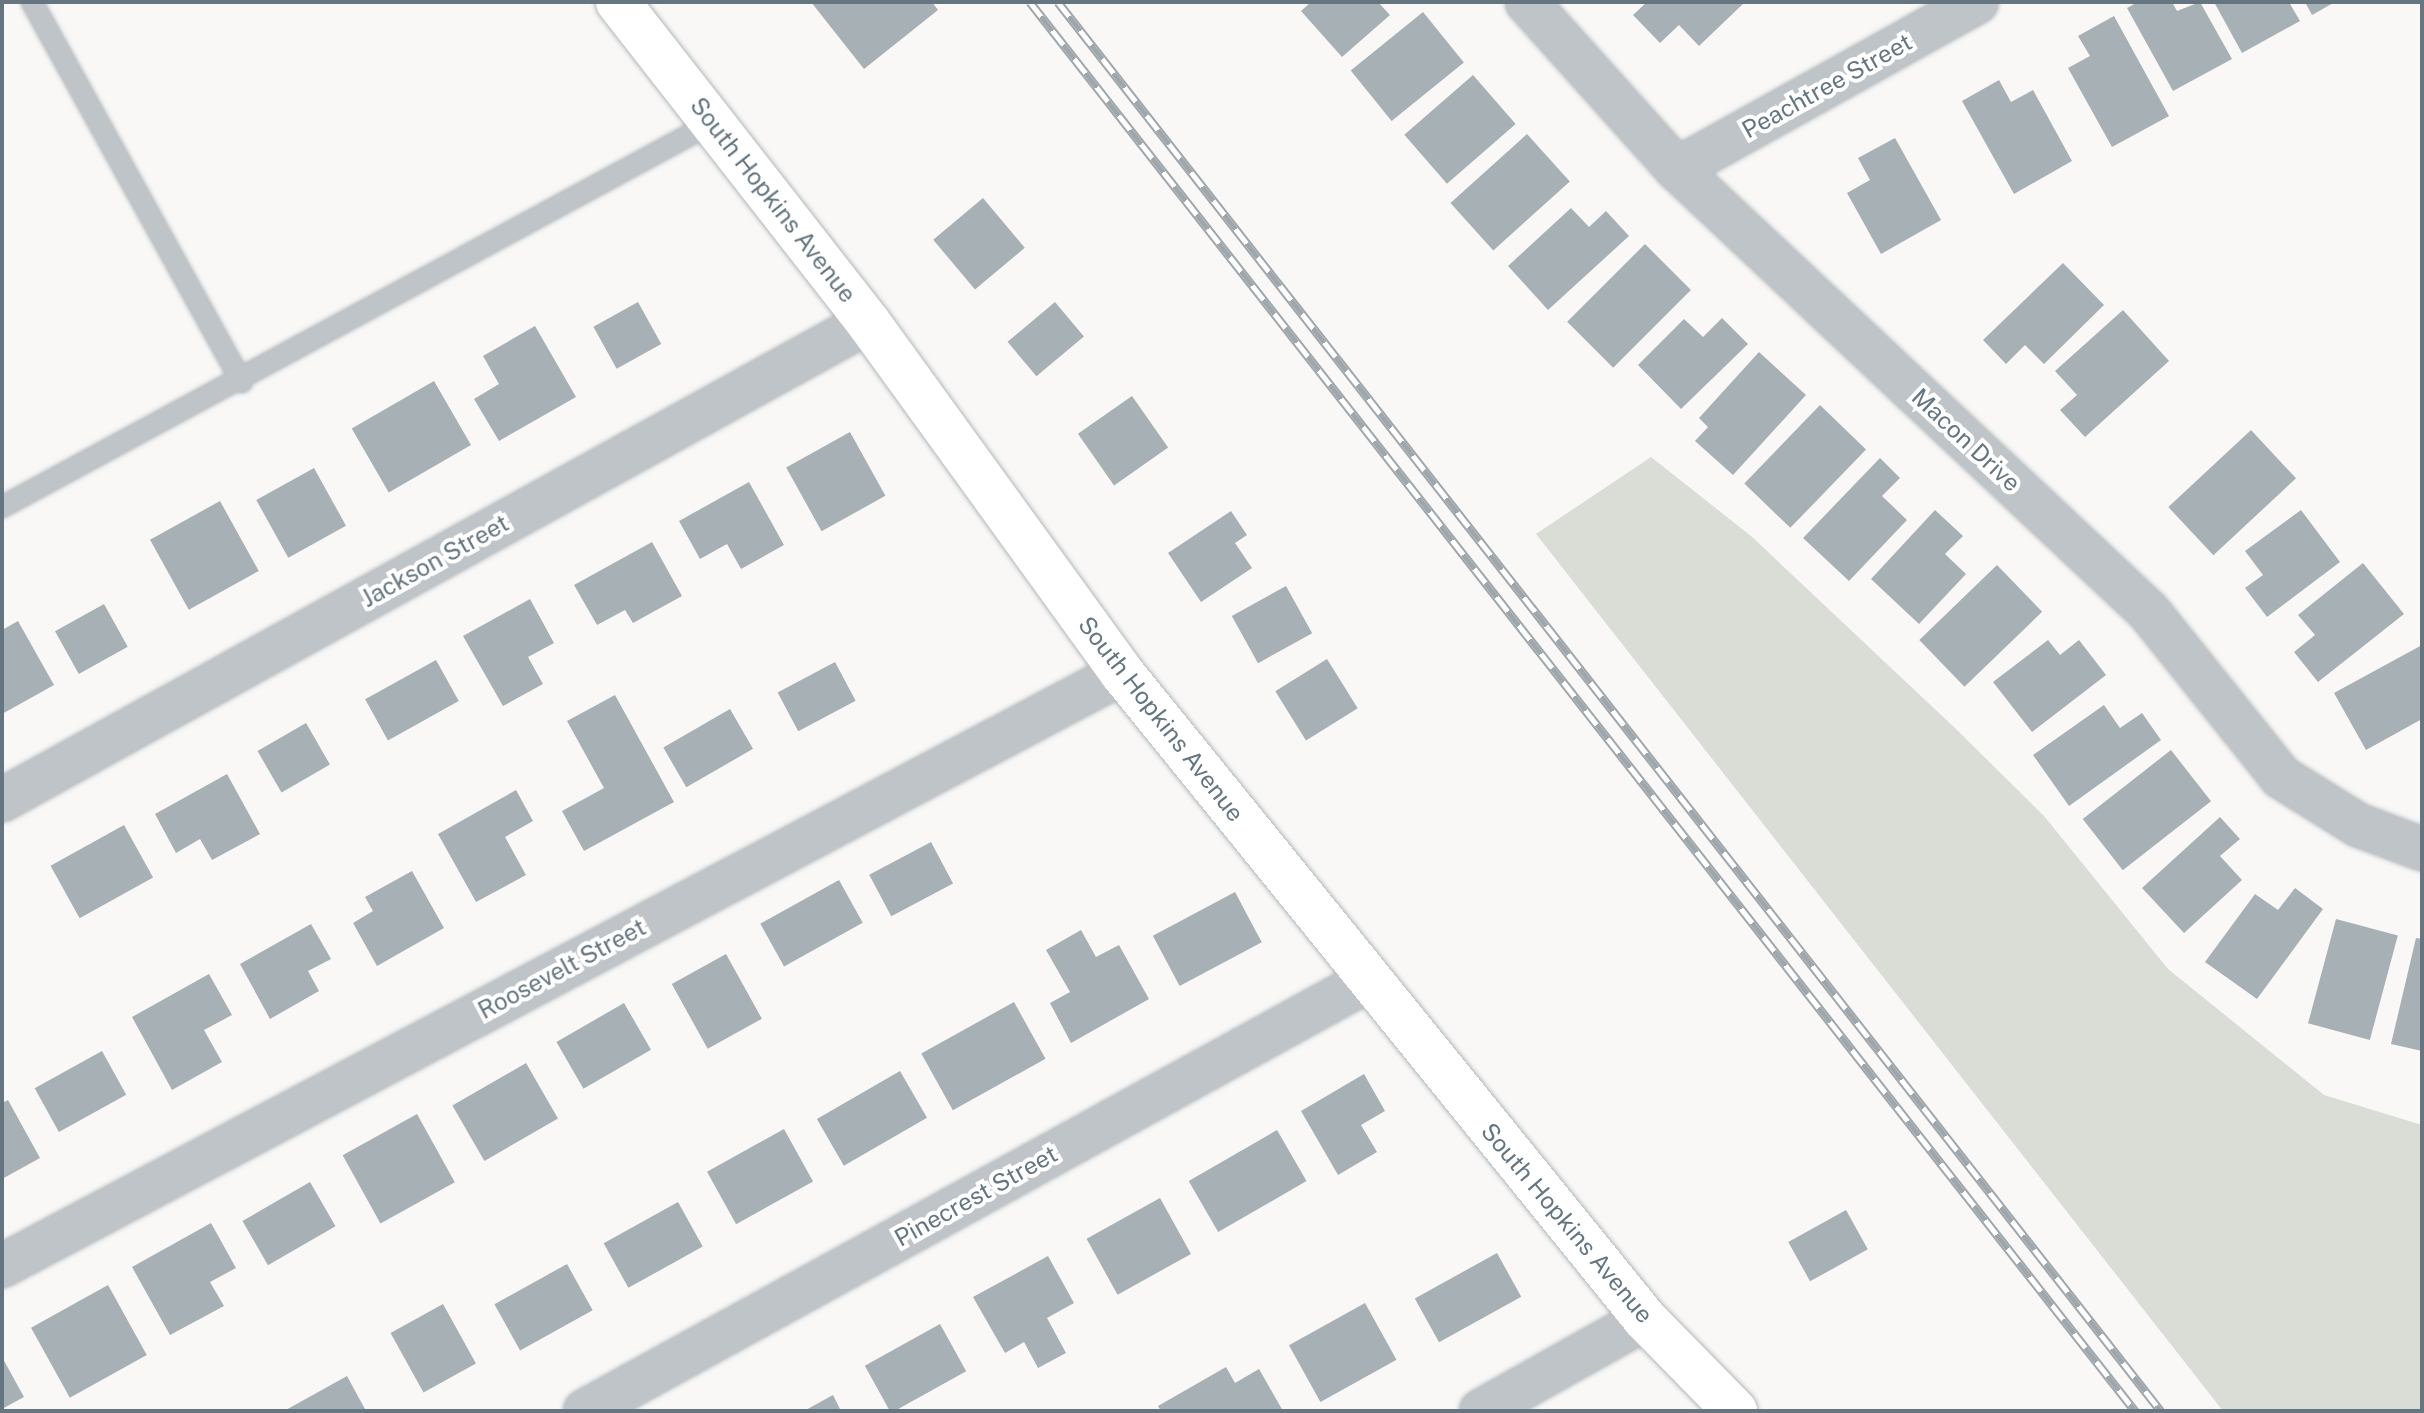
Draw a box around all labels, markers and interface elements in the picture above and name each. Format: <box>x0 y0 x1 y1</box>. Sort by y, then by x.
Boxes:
street label: Peachtree Street <box>1737 27 1917 145</box>
street label: South Hopkins Avenue <box>684 92 862 308</box>
street label: Macon Drive <box>1906 382 2026 498</box>
street label: Jackson Street <box>356 509 514 613</box>
street label: South Hopkins Avenue <box>1072 611 1250 827</box>
street label: Roosevelt Street <box>473 913 651 1025</box>
street label: South Hopkins Avenue <box>1475 1117 1659 1329</box>
street label: Pinecrest Street <box>890 1139 1062 1253</box>

